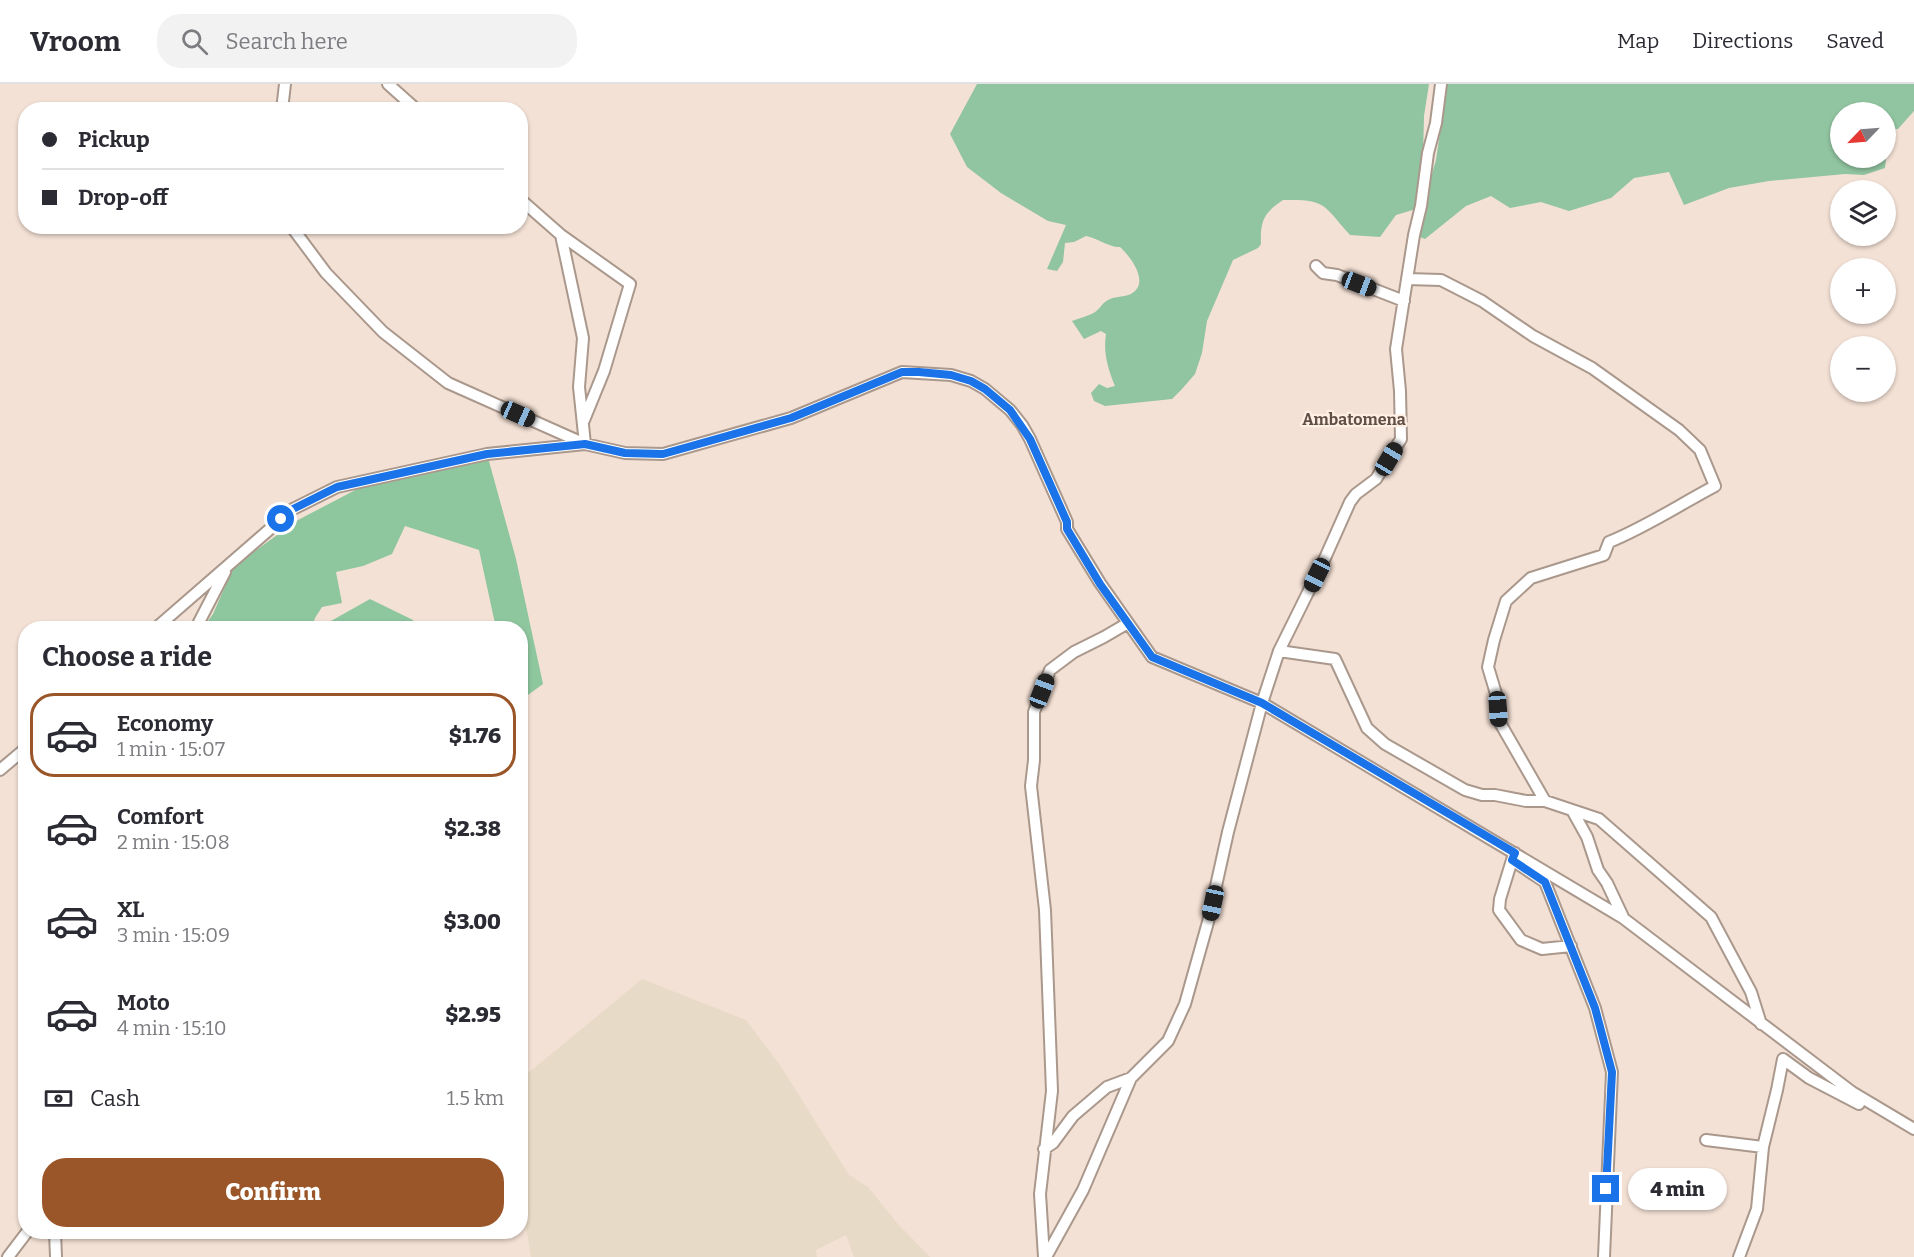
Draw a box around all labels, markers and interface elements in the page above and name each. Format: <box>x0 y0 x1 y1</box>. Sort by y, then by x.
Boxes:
search box <box>157 14 577 68</box>
text: Vroom <box>30 25 121 58</box>
icon: search <box>178 25 211 58</box>
text: Search here <box>226 28 348 55</box>
text: Map <box>1617 28 1659 54</box>
text: Directions <box>1692 28 1793 54</box>
text: Saved <box>1826 28 1884 54</box>
north arrow <box>1830 102 1896 168</box>
map controls <box>1830 102 1896 402</box>
text: Pickup <box>78 126 150 153</box>
button: layers <box>1830 180 1896 246</box>
text: Drop-off <box>78 184 168 211</box>
button: + <box>1830 258 1896 324</box>
car <box>1339 269 1379 299</box>
button: − <box>1830 336 1896 402</box>
car <box>498 398 538 430</box>
district label: Ambatomena <box>1302 410 1406 429</box>
car <box>1372 439 1406 479</box>
route start <box>267 505 294 532</box>
car <box>1301 555 1333 595</box>
text: Choose a ride <box>42 641 212 673</box>
car <box>1027 671 1057 711</box>
car <box>1488 690 1508 728</box>
icon: car <box>45 708 99 762</box>
text: Economy <box>117 710 213 737</box>
text: $1.76 <box>449 722 501 749</box>
text: 1 min · 15:07 <box>117 737 225 761</box>
icon: car <box>45 801 99 855</box>
text: Comfort <box>117 803 204 830</box>
text: $2.38 <box>444 815 501 842</box>
text: 2 min · 15:08 <box>117 830 230 854</box>
car <box>1200 884 1226 922</box>
icon: car <box>45 894 99 948</box>
text: XL <box>117 896 144 923</box>
text: $3.00 <box>444 908 501 935</box>
text: 3 min · 15:09 <box>117 923 230 947</box>
icon: car <box>45 987 99 1041</box>
text: Moto <box>117 989 170 1016</box>
text: $2.95 <box>445 1001 501 1028</box>
text: 4 min · 15:10 <box>117 1016 227 1040</box>
icon: cash <box>42 1082 75 1115</box>
text: Cash <box>90 1085 140 1112</box>
text: 1.5 km <box>447 1086 504 1110</box>
button: Confirm <box>42 1158 504 1227</box>
callout: 4 min <box>1627 1168 1726 1210</box>
route end <box>1592 1175 1619 1202</box>
text: 4 min <box>1650 1177 1705 1201</box>

